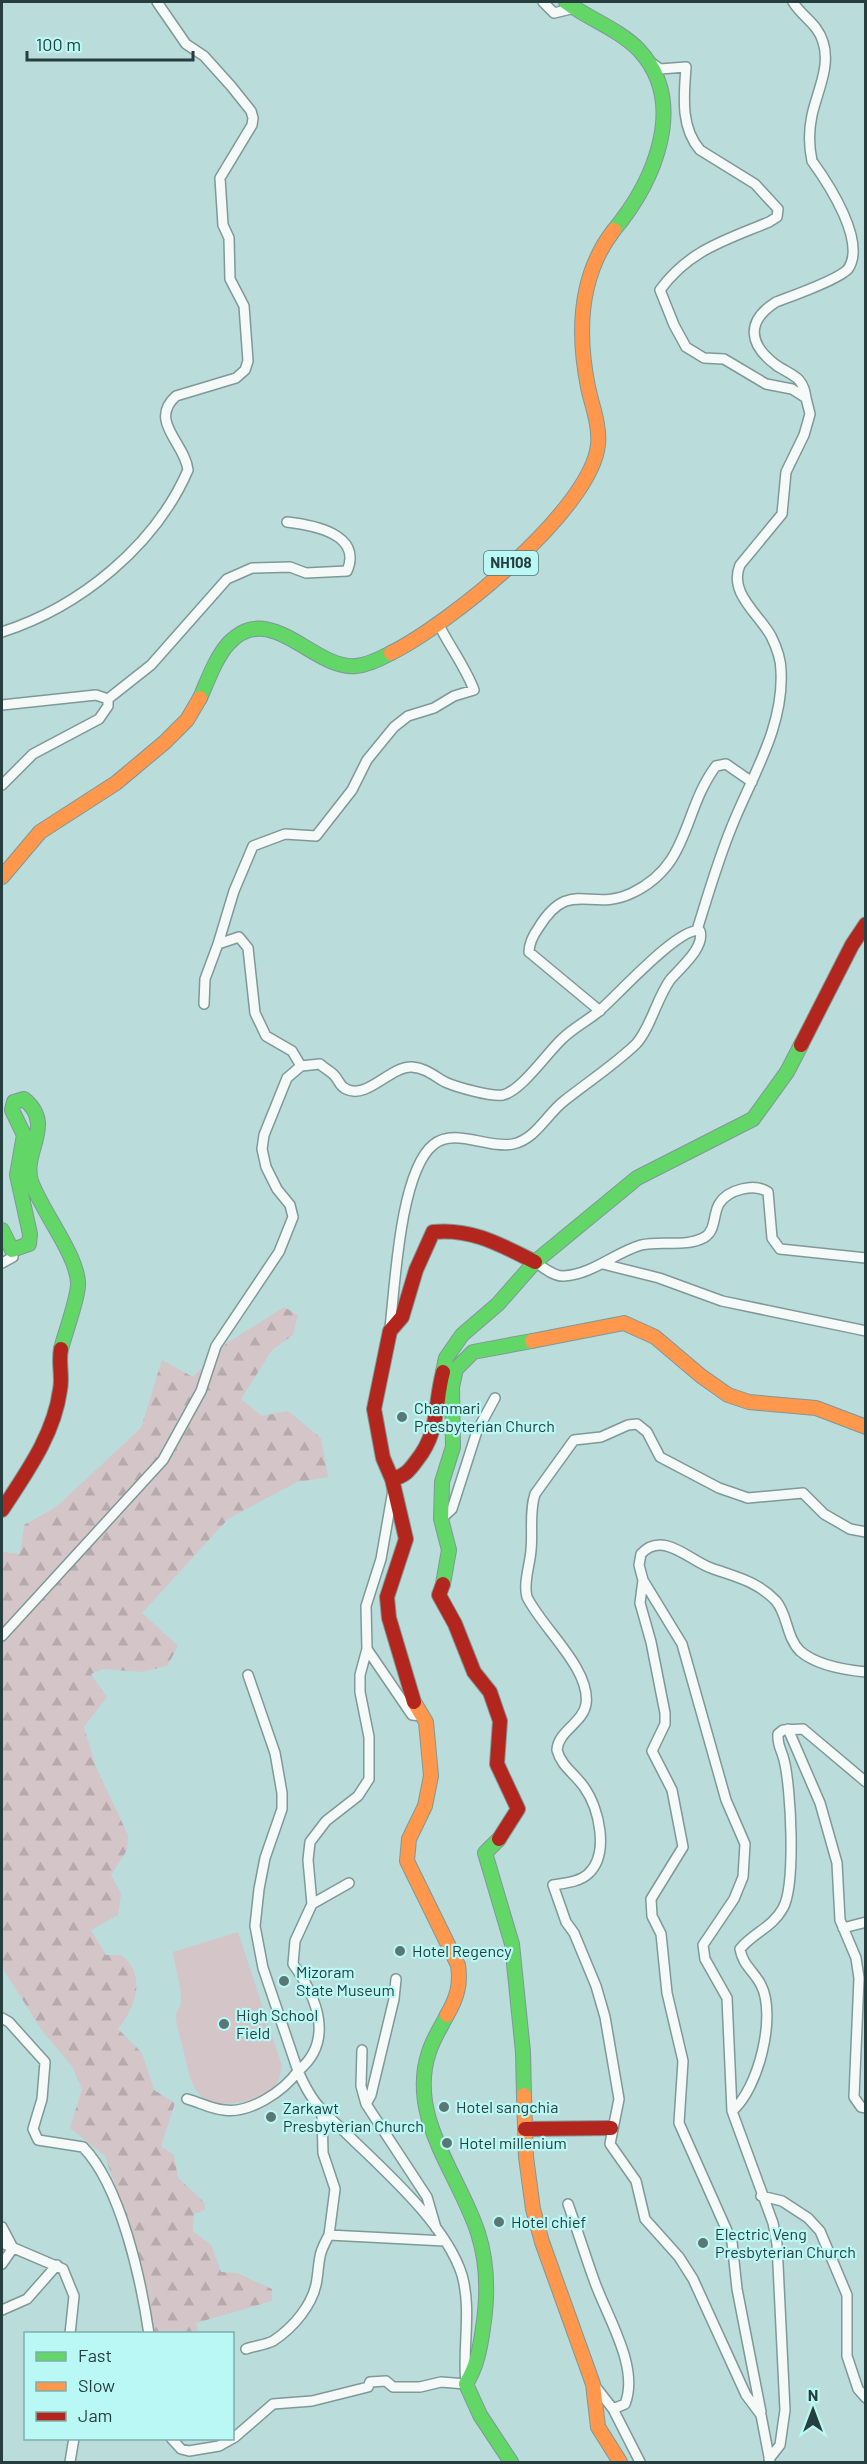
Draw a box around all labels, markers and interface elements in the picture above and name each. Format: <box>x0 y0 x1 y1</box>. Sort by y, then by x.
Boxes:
scale bar <box>27 24 194 62</box>
text: 100 m <box>36 33 81 55</box>
road number: NH108 <box>484 551 538 575</box>
place label: Chanmari Presbyterian Church <box>414 1398 555 1435</box>
marker: Chanmari Presbyterian Church <box>395 1410 409 1424</box>
place label: Hotel Regency <box>412 1941 512 1960</box>
marker: Hotel Regency <box>393 1944 407 1958</box>
place label: Mizoram State Museum <box>296 1962 395 1999</box>
marker: Mizoram State Museum <box>277 1974 291 1988</box>
place label: High School Field <box>236 2005 318 2042</box>
marker: High School Field <box>217 2017 231 2031</box>
place label: Hotel sangchia <box>456 2097 558 2116</box>
place label: Zarkawt Presbyterian Church <box>283 2098 424 2135</box>
marker: Hotel sangchia <box>437 2100 451 2114</box>
marker: Zarkawt Presbyterian Church <box>264 2110 278 2124</box>
place label: Hotel millenium <box>459 2133 567 2152</box>
marker: Hotel millenium <box>440 2136 454 2150</box>
place label: Hotel chief <box>511 2212 587 2231</box>
marker: Hotel chief <box>492 2215 506 2229</box>
place label: Electric Veng Presbyterian Church <box>715 2224 856 2261</box>
marker: Electric Veng Presbyterian Church <box>696 2236 710 2250</box>
legend <box>24 2332 234 2440</box>
text: Fast <box>78 2344 112 2366</box>
text: Slow <box>78 2374 115 2396</box>
north arrow <box>783 2380 843 2440</box>
text: N <box>808 2385 818 2404</box>
text: Jam <box>78 2404 112 2426</box>

